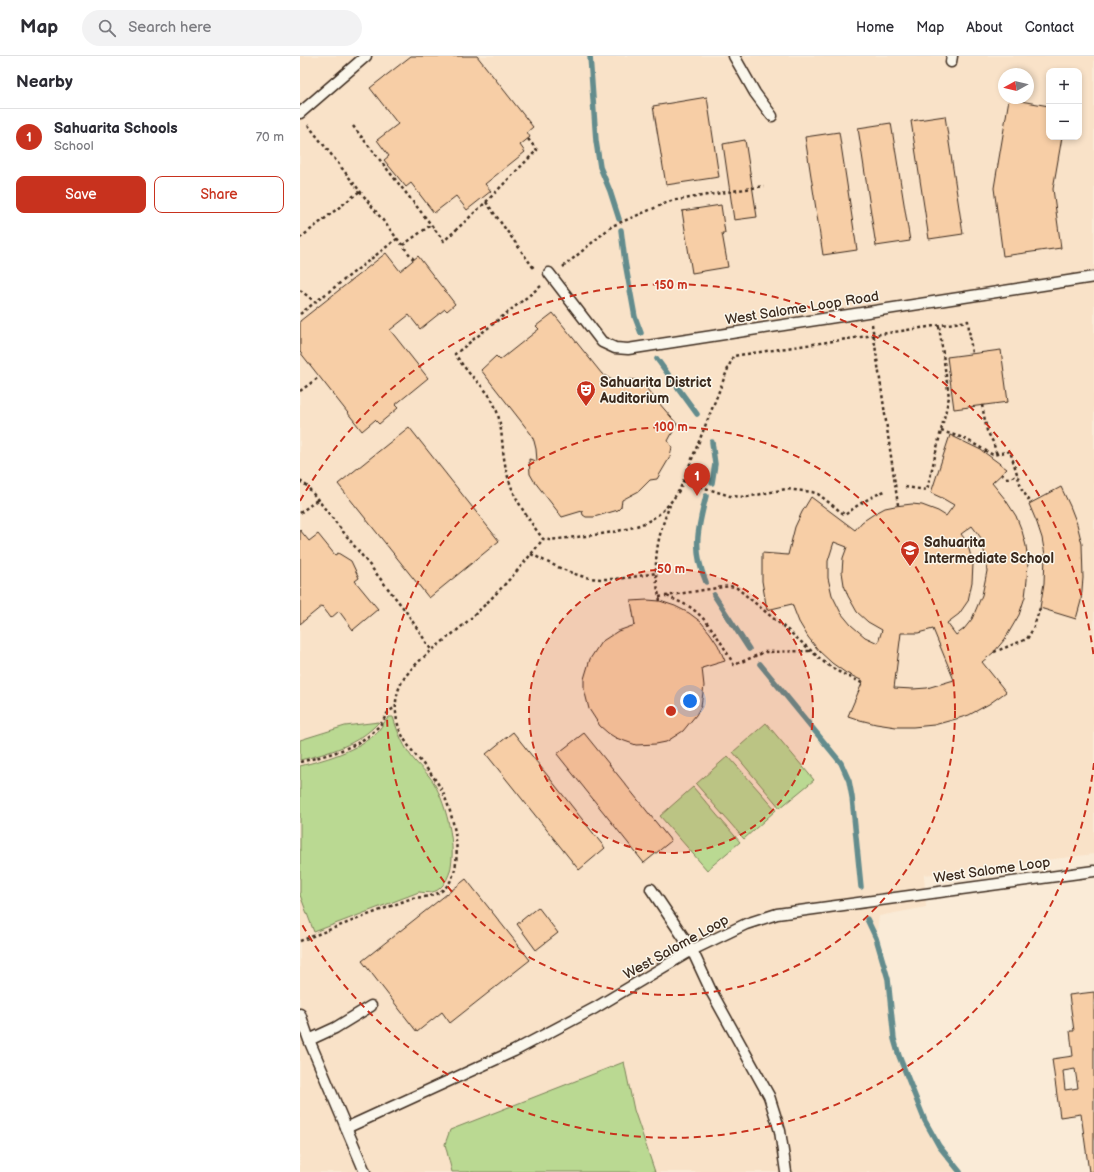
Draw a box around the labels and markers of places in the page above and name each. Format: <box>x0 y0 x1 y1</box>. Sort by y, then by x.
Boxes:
place label: Sahuarita District Auditorium <box>599 374 712 407</box>
theatre icon: Sahuarita District Auditorium <box>575 379 597 407</box>
pin: 1 <box>684 463 710 496</box>
place label: Sahuarita Intermediate School <box>924 534 1054 567</box>
school or university icon: Sahuarita Intermediate School <box>899 539 921 567</box>
centre of rings <box>664 704 678 718</box>

